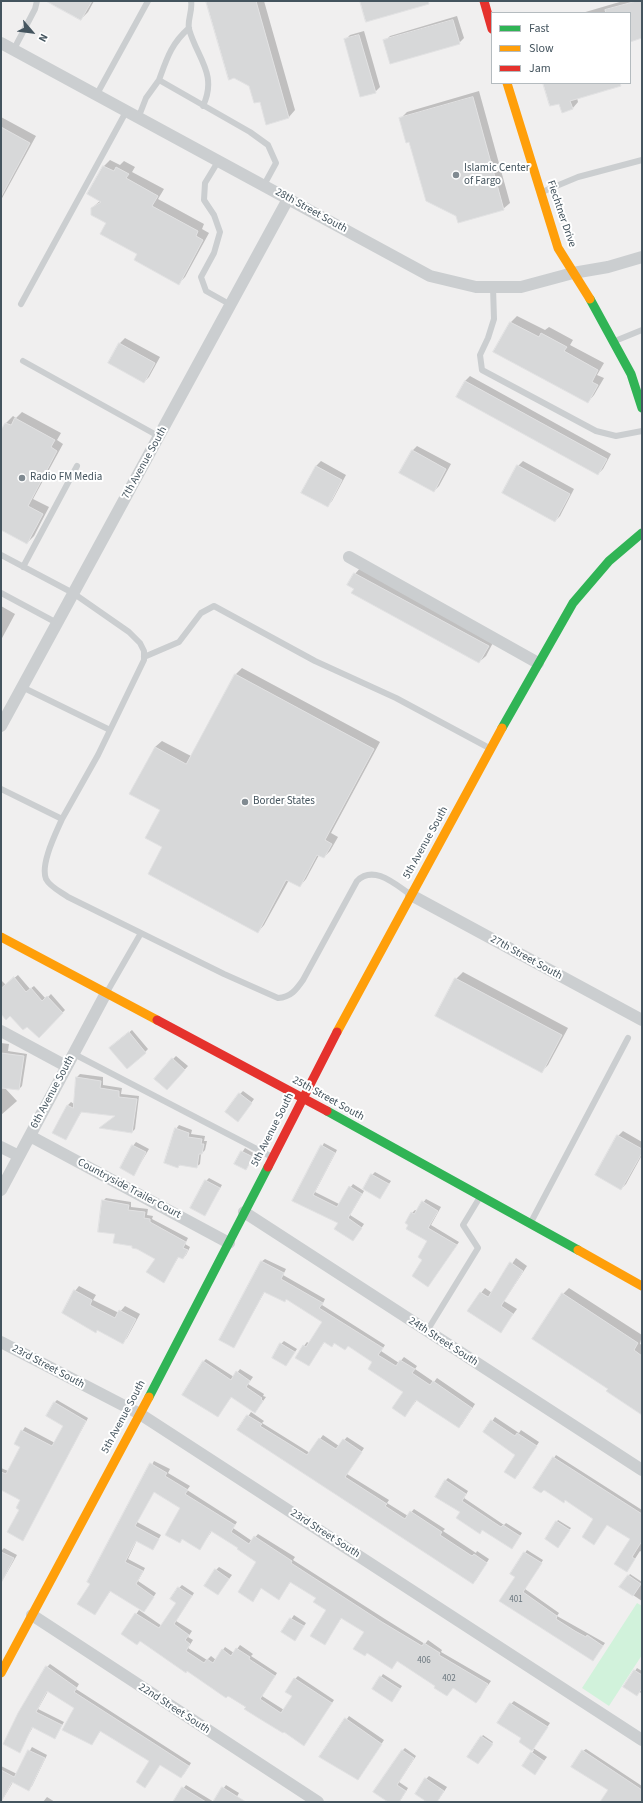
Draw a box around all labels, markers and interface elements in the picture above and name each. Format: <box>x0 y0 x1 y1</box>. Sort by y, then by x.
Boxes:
north arrow <box>12 12 52 52</box>
legend <box>491 12 631 84</box>
text: Fast <box>529 20 549 37</box>
text: N <box>35 31 51 45</box>
text: Slow <box>529 40 554 57</box>
text: Jam <box>529 60 551 77</box>
place label: Islamic Center of Fargo <box>464 162 529 188</box>
marker: Islamic Center of Fargo <box>451 170 461 180</box>
street label: Fiechtner Drive <box>543 179 579 249</box>
street label: 28th Street South <box>273 186 349 236</box>
street label: 7th Avenue South <box>120 424 170 502</box>
place label: Radio FM Media <box>30 471 102 485</box>
marker: Radio FM Media <box>17 473 27 483</box>
place label: Border States <box>253 795 315 809</box>
marker: Border States <box>240 797 250 807</box>
street label: 5th Avenue South <box>401 804 451 882</box>
street label: 27th Street South <box>488 933 564 983</box>
street label: 6th Avenue South <box>28 1053 78 1131</box>
street label: 25th Street South <box>290 1074 366 1124</box>
street label: 5th Avenue South <box>249 1091 297 1169</box>
street label: Countryside Trailer Court <box>75 1156 183 1222</box>
street label: 24th Street South <box>406 1315 480 1369</box>
street label: 23rd Street South <box>9 1342 87 1392</box>
street label: 5th Avenue South <box>99 1378 149 1456</box>
street label: 23rd Street South <box>288 1507 362 1561</box>
house number: 401 <box>509 1595 523 1605</box>
house number: 406 <box>417 1656 431 1666</box>
house number: 402 <box>442 1674 456 1684</box>
street label: 22nd Street South <box>136 1681 212 1737</box>

